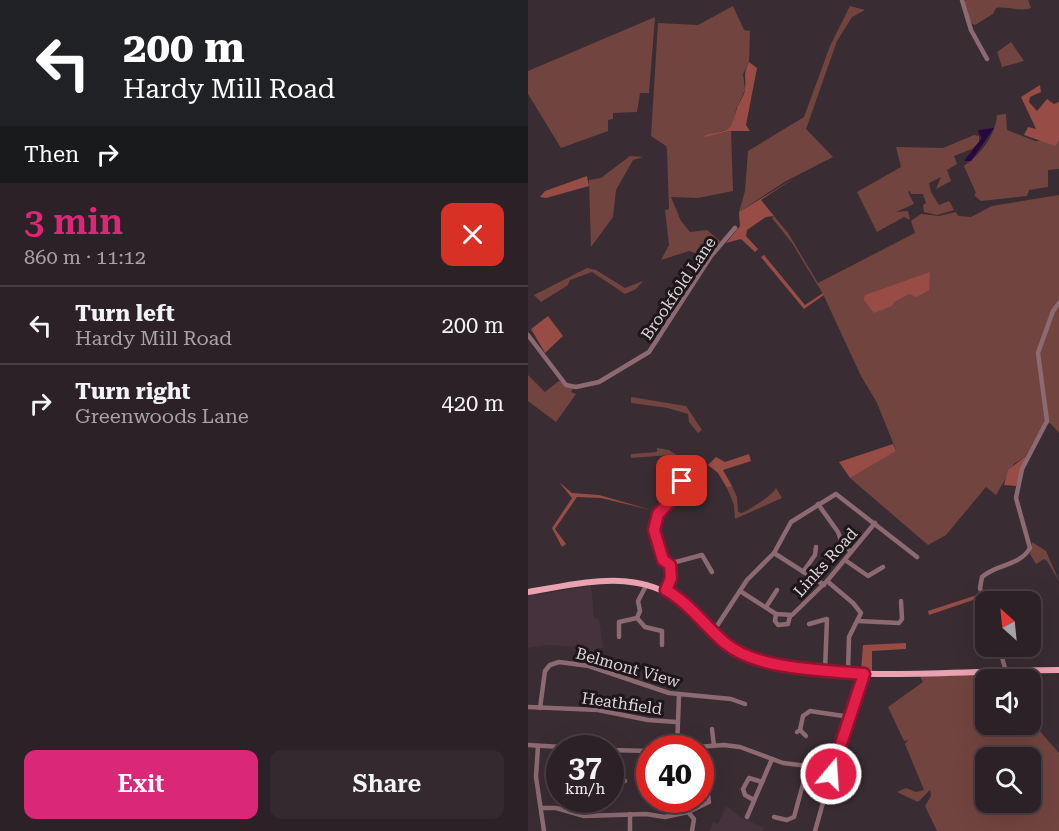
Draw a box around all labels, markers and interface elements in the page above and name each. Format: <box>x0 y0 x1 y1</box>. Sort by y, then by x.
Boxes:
text: 200 m <box>123 23 245 72</box>
icon: left <box>24 24 102 102</box>
text: Hardy Mill Road <box>123 73 335 105</box>
icon: right <box>91 138 124 171</box>
text: Then <box>24 142 79 167</box>
text: 3 min <box>24 201 123 243</box>
button: close <box>441 203 504 266</box>
street label: Brookfold Lane <box>637 233 720 343</box>
text: 860 m · 11:12 <box>24 245 146 269</box>
text: Turn left <box>75 301 175 326</box>
icon: left <box>24 309 57 342</box>
text: 200 m <box>441 313 504 338</box>
text: Hardy Mill Road <box>75 326 232 350</box>
text: Turn right <box>75 379 190 404</box>
icon: right <box>24 387 57 420</box>
text: 420 m <box>441 391 504 416</box>
text: Greenwoods Lane <box>75 404 249 428</box>
pin <box>656 455 707 506</box>
icon: arrive <box>665 464 698 497</box>
street label: Links Road <box>790 524 861 601</box>
north arrow <box>975 591 1041 657</box>
map controls <box>975 591 1041 813</box>
street label: Belmont View <box>574 644 683 692</box>
button: sound <box>975 669 1041 735</box>
street label: Heathfield <box>580 688 664 719</box>
speed limit sign: 40 <box>636 735 714 813</box>
position arrow <box>799 742 863 806</box>
button: search <box>975 747 1041 813</box>
text: 37 <box>568 749 602 784</box>
button: Exit <box>24 750 258 819</box>
button: Share <box>270 750 504 819</box>
text: km/h <box>565 780 605 798</box>

